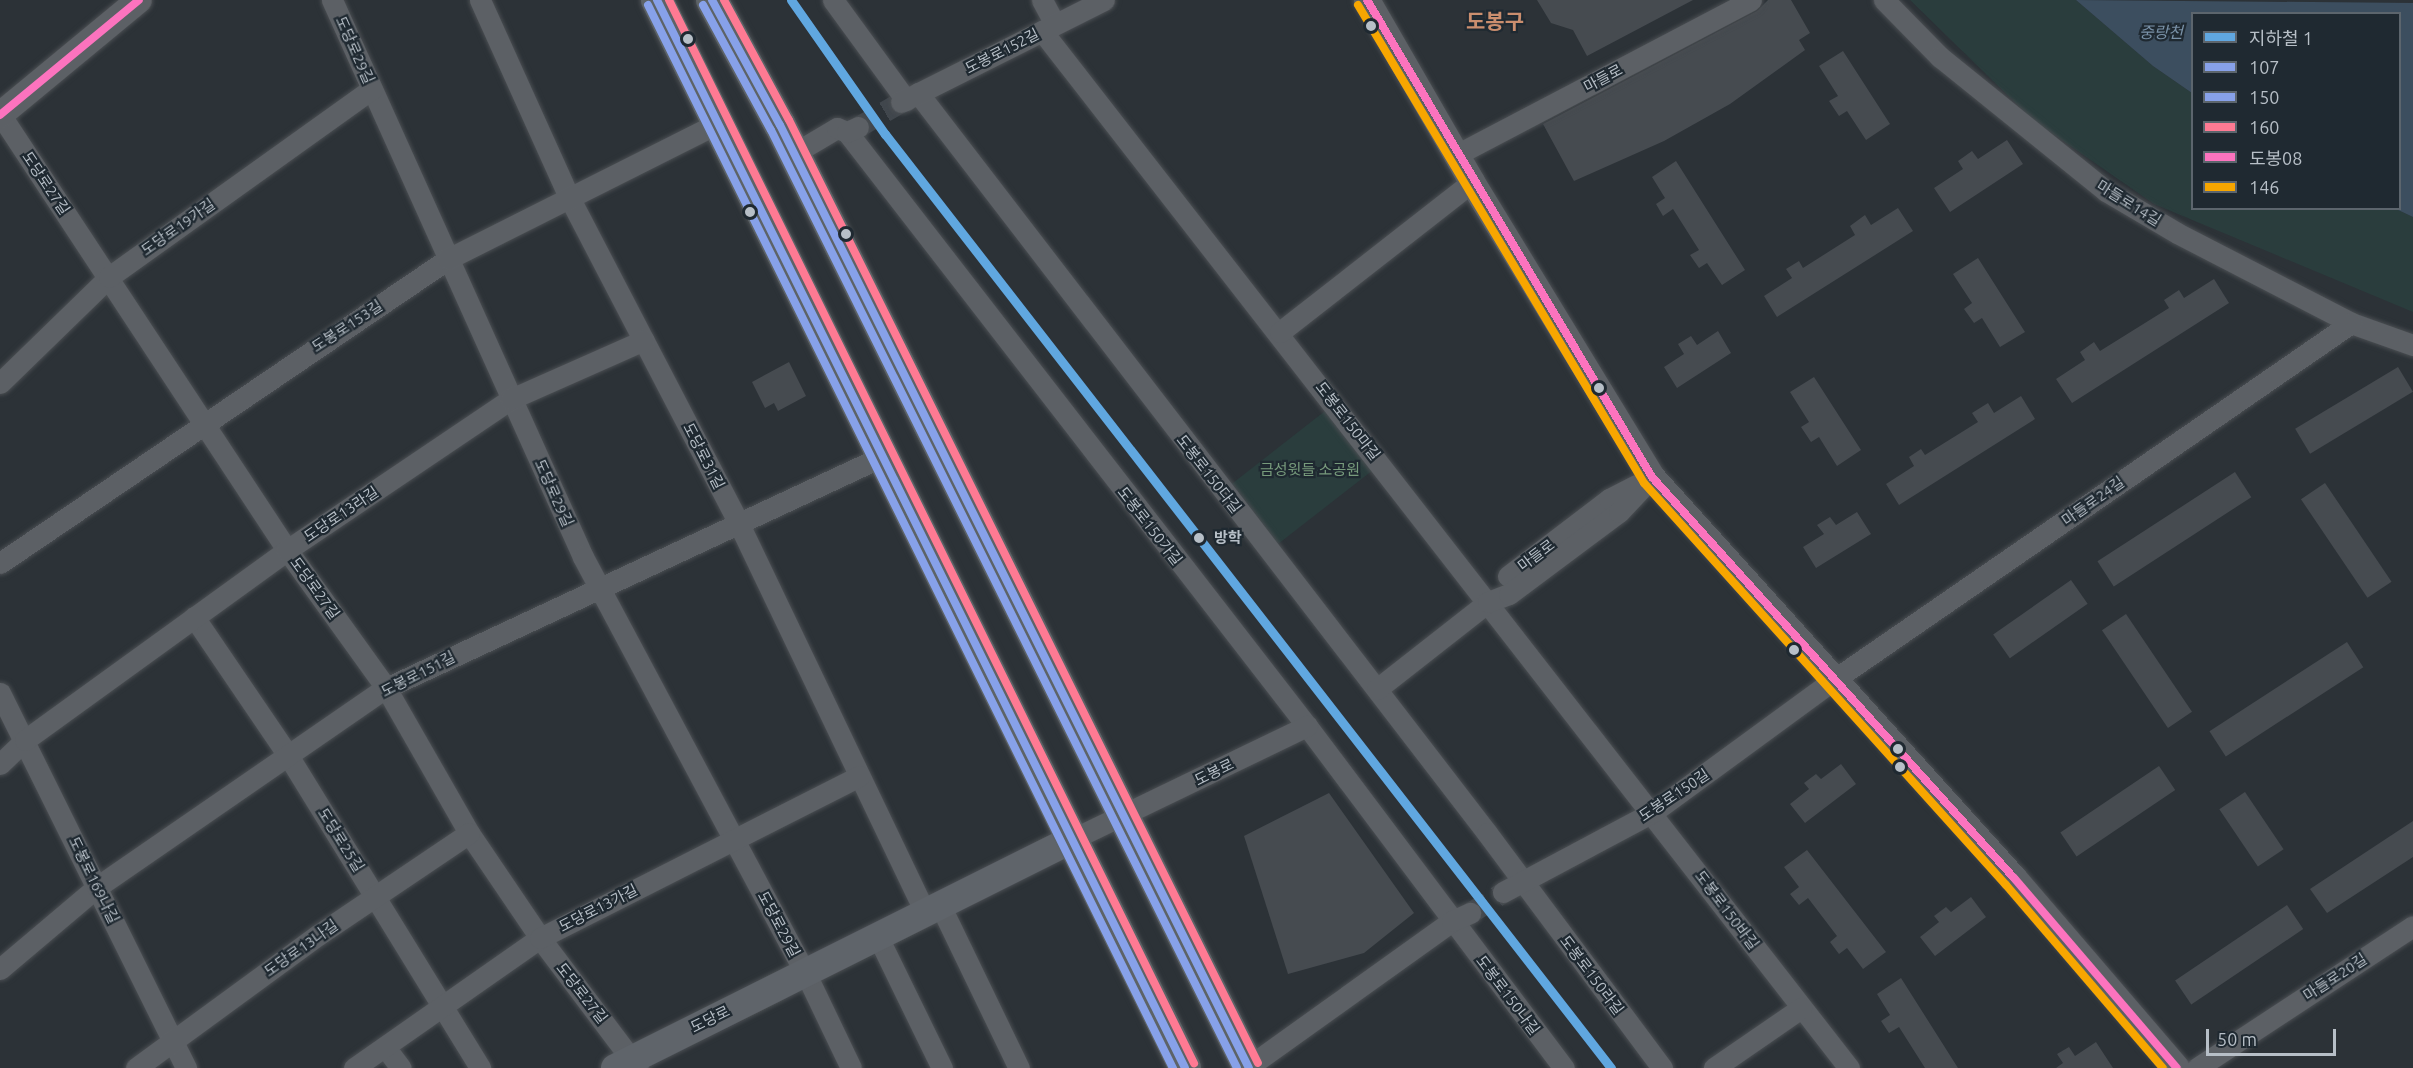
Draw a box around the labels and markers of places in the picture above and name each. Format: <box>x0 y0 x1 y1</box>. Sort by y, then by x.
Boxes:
unlabelled marker <box>1365 20 1377 32</box>
unlabelled marker <box>682 33 694 45</box>
unlabelled marker <box>744 206 756 218</box>
unlabelled marker <box>840 228 852 240</box>
unlabelled marker <box>1593 382 1605 394</box>
marker: 방학 <box>1189 528 1209 548</box>
place label: 방학 <box>1214 529 1242 547</box>
unlabelled marker <box>1788 644 1800 656</box>
unlabelled marker <box>1892 743 1904 755</box>
unlabelled marker <box>1894 761 1906 773</box>

